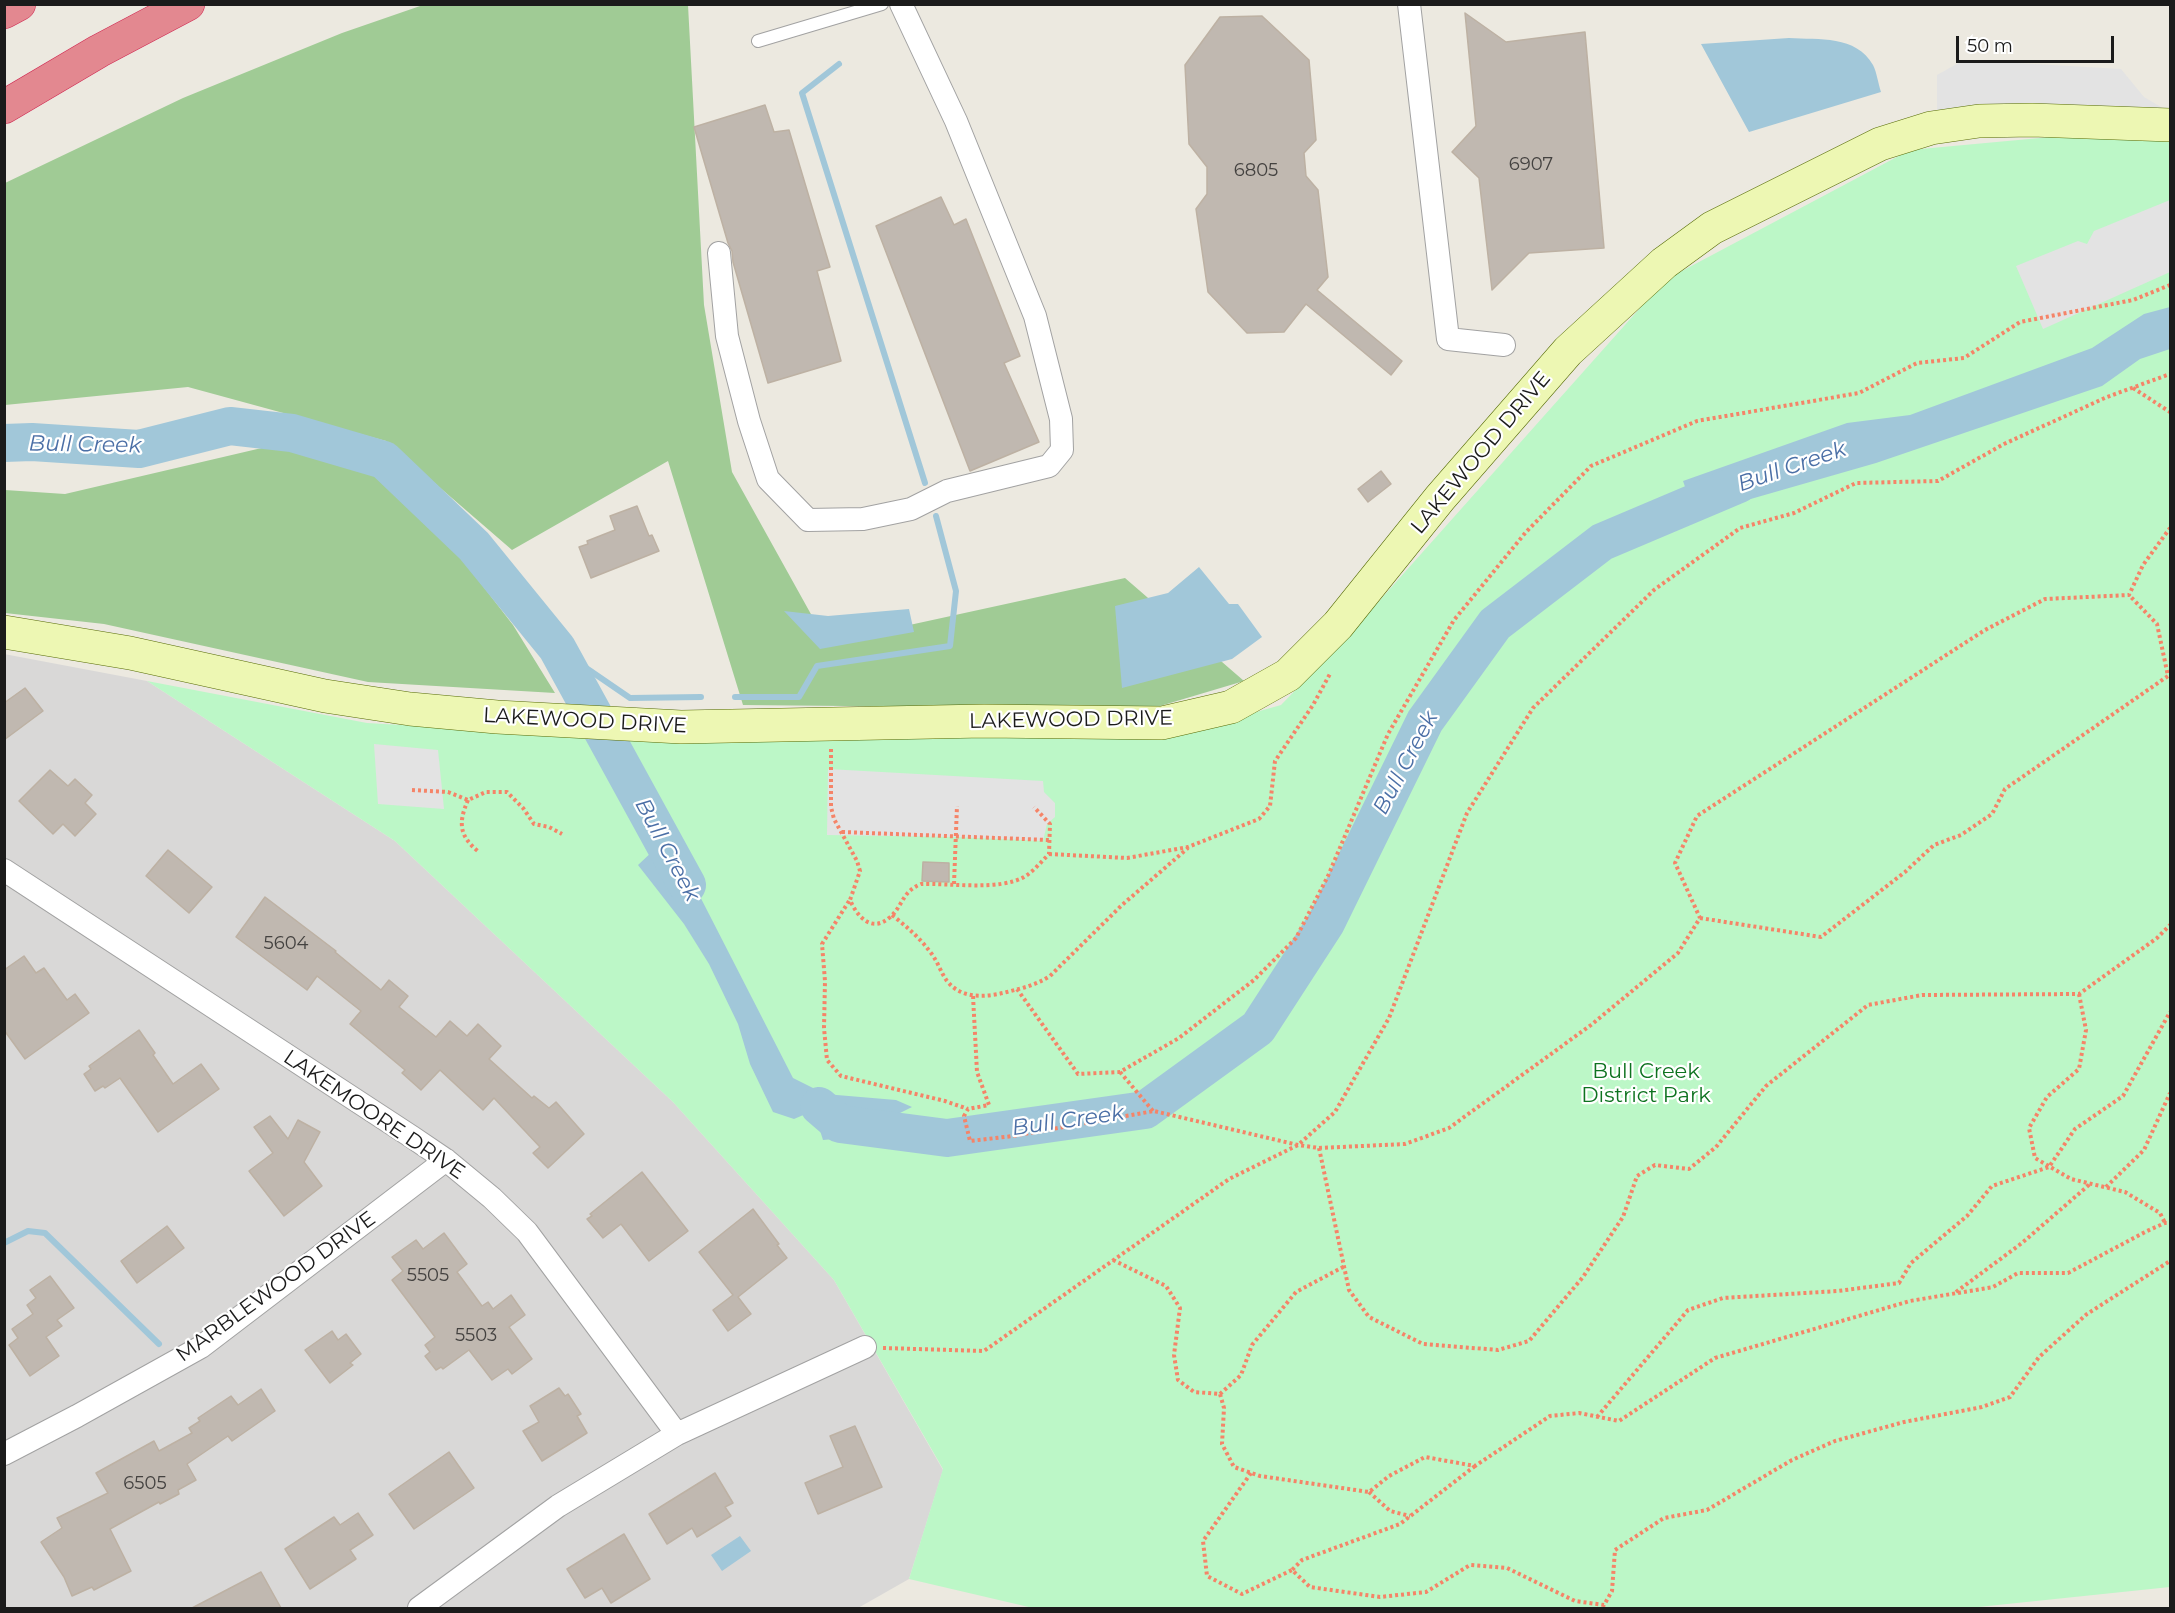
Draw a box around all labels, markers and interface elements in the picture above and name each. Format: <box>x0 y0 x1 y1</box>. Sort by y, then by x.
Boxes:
scale bar <box>1959 24 2116 62</box>
text: 50 m <box>1967 35 2013 57</box>
house number: 6907 <box>1509 154 1553 176</box>
house number: 6805 <box>1234 160 1278 182</box>
street label: LAKEWOOD DRIVE <box>1406 367 1556 539</box>
water label: Bull Creek <box>28 431 142 459</box>
water label: Bull Creek <box>1734 436 1850 498</box>
street label: LAKEWOOD DRIVE <box>482 703 688 739</box>
street label: LAKEWOOD DRIVE <box>969 706 1173 734</box>
water label: Bull Creek <box>1368 707 1444 819</box>
water label: Bull Creek <box>629 794 705 906</box>
house number: 5604 <box>264 933 308 955</box>
street label: LAKEMOORE DRIVE <box>279 1045 469 1185</box>
park label: Bull Creek District Park <box>1581 1059 1711 1109</box>
water label: Bull Creek <box>1010 1100 1126 1142</box>
street label: MARBLEWOOD DRIVE <box>171 1206 381 1368</box>
house number: 5505 <box>407 1265 449 1287</box>
house number: 5503 <box>455 1325 497 1347</box>
house number: 6505 <box>123 1473 167 1495</box>

